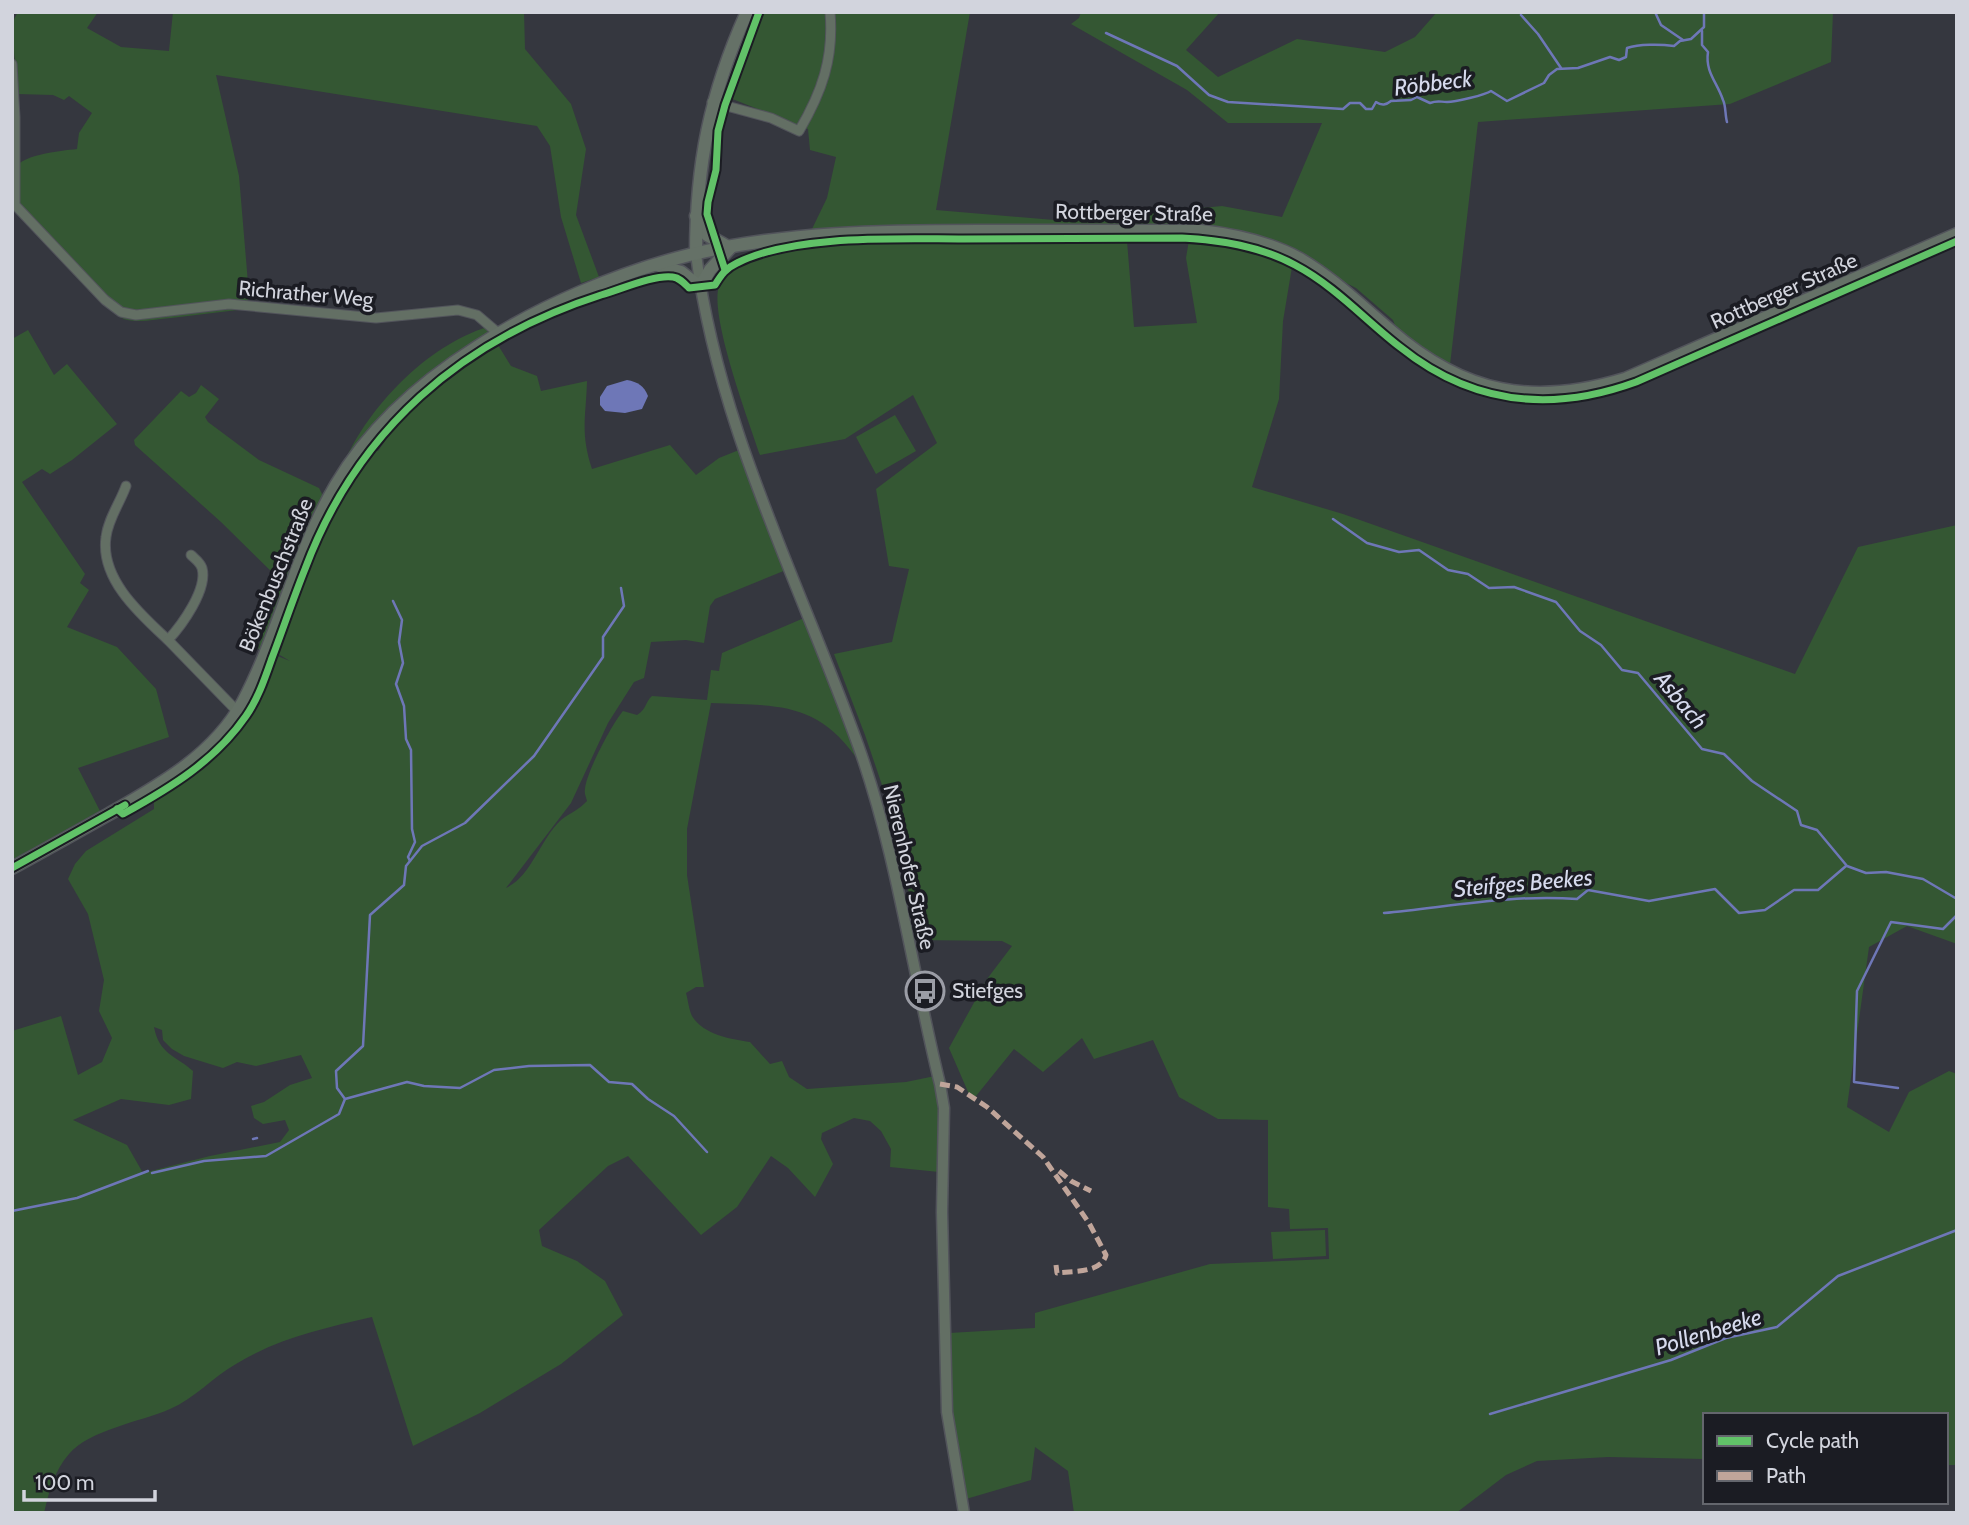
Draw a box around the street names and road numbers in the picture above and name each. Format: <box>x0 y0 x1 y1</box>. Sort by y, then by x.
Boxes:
street label: Rottberger Straße <box>1055 199 1213 226</box>
street label: Rottberger Straße <box>1707 247 1861 334</box>
street label: Richrather Weg <box>238 275 375 312</box>
street label: Bökenbuschstraße <box>233 494 318 655</box>
street label: Nierenhofer Straße <box>878 782 941 952</box>

